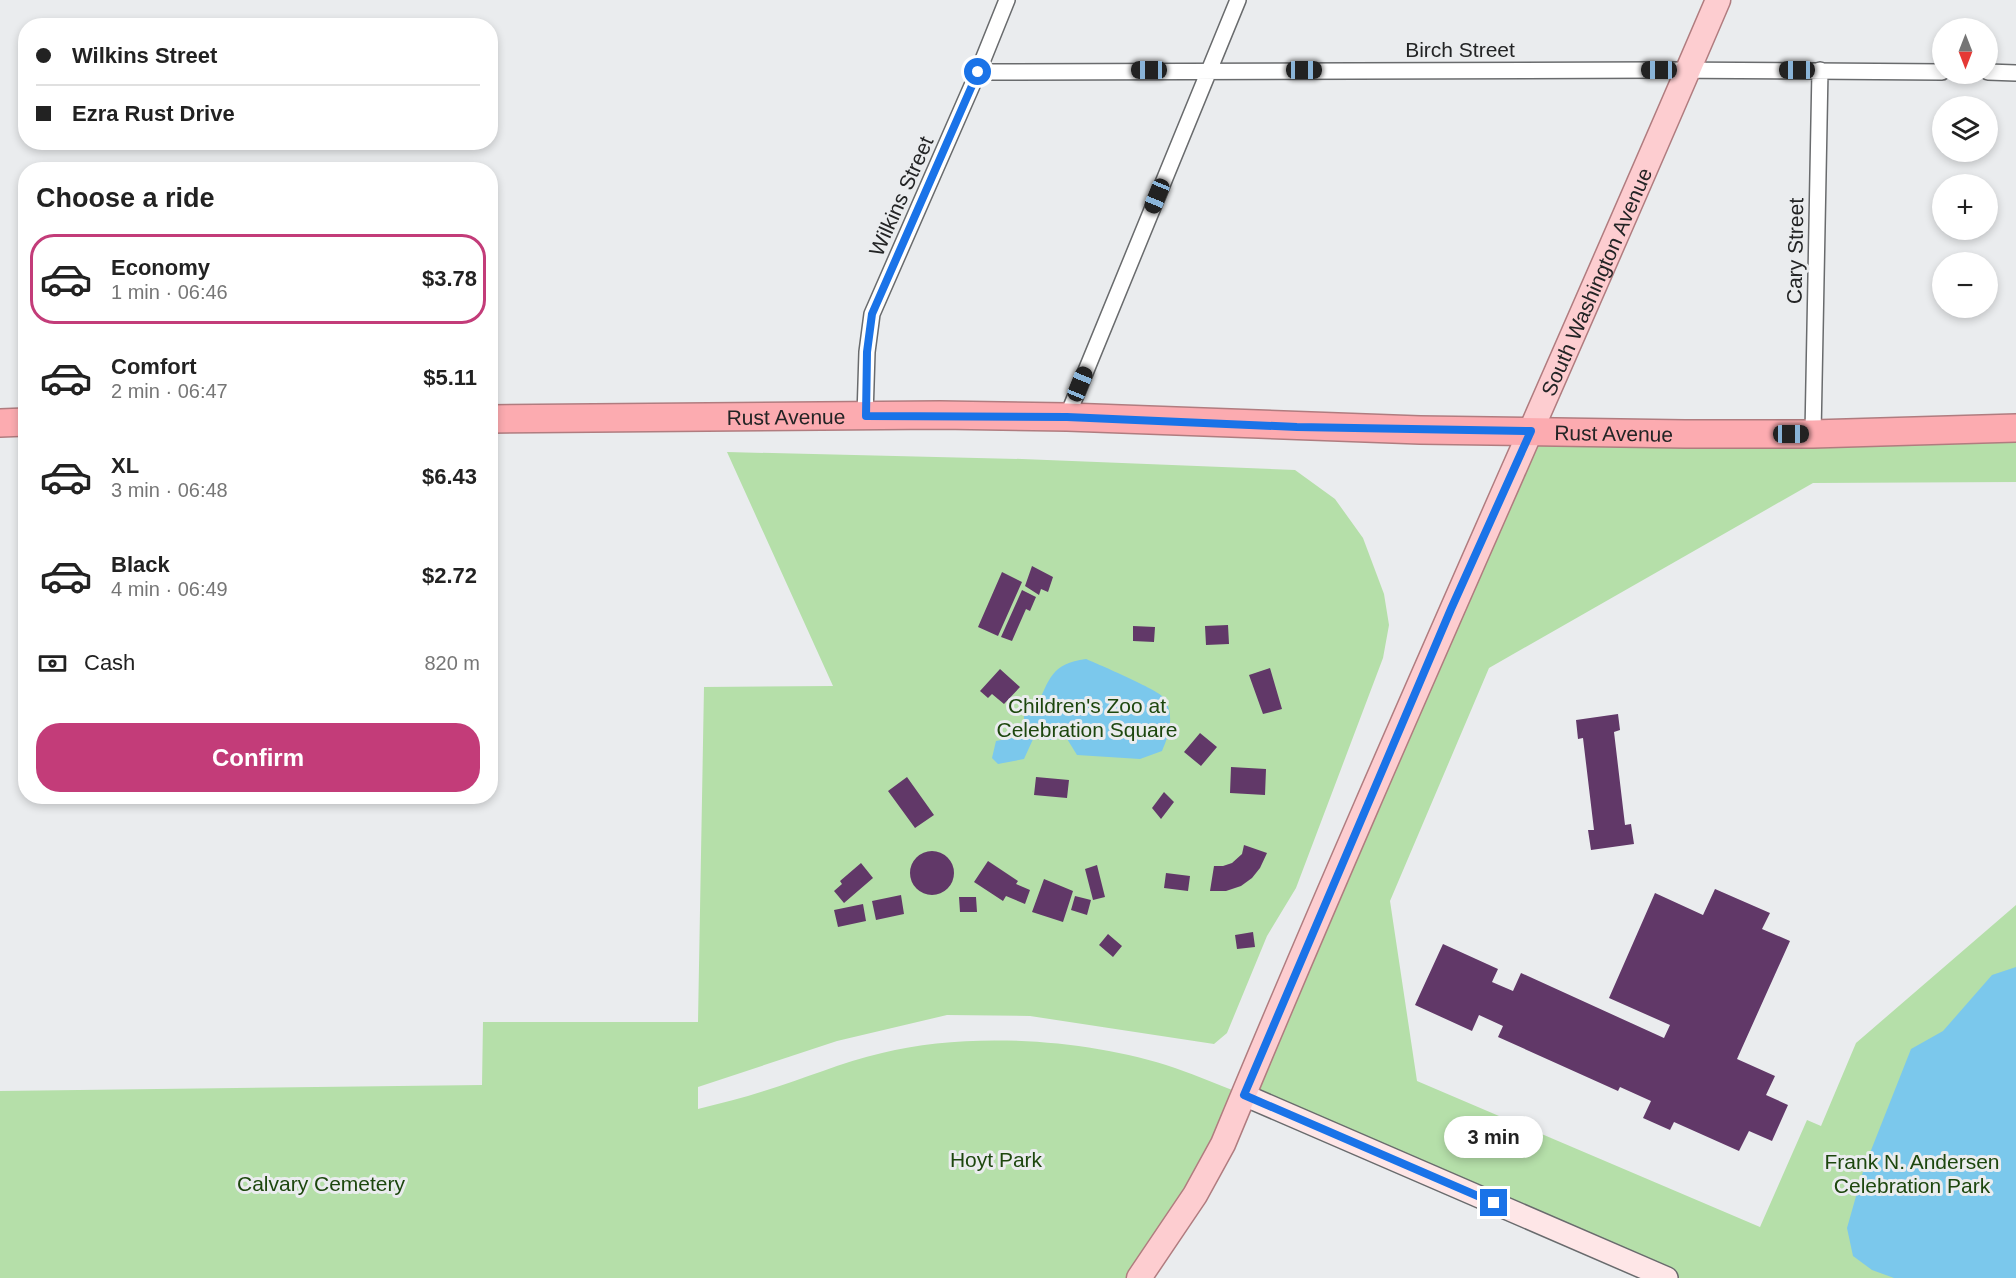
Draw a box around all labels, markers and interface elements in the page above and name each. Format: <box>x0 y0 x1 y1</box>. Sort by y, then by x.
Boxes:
north arrow <box>1932 18 1998 84</box>
map controls <box>1932 18 1998 318</box>
street label: Birch Street <box>1405 38 1515 61</box>
text: Wilkins Street <box>72 43 217 68</box>
route start <box>964 58 991 85</box>
car <box>1131 61 1167 79</box>
car <box>1286 61 1322 79</box>
car <box>1641 61 1677 79</box>
car <box>1779 61 1815 79</box>
button: layers <box>1932 96 1998 162</box>
text: Ezra Rust Drive <box>72 101 235 126</box>
street label: Wilkins Street <box>864 133 938 259</box>
street label: South Washington Avenue <box>1536 164 1656 399</box>
button: + <box>1932 174 1998 240</box>
car <box>1142 176 1172 216</box>
text: Choose a ride <box>36 183 215 213</box>
street label: Cary Street <box>1783 198 1807 304</box>
icon: car <box>39 252 93 306</box>
button: − <box>1932 252 1998 318</box>
text: Economy <box>111 255 210 280</box>
text: $3.78 <box>422 266 477 291</box>
text: 1 min · 06:46 <box>111 281 228 303</box>
icon: car <box>39 351 93 405</box>
text: Comfort <box>111 354 197 379</box>
car <box>1065 364 1095 404</box>
text: $5.11 <box>423 365 477 390</box>
text: 2 min · 06:47 <box>111 380 228 402</box>
street label: Rust Avenue <box>726 404 845 428</box>
street label: Rust Avenue <box>1554 421 1673 445</box>
car <box>1773 425 1809 443</box>
icon: car <box>39 450 93 504</box>
text: XL <box>111 453 139 478</box>
text: $6.43 <box>422 464 477 489</box>
text: 3 min · 06:48 <box>111 479 228 501</box>
icon: car <box>39 549 93 603</box>
text: Black <box>111 552 170 577</box>
text: $2.72 <box>422 563 477 588</box>
text: 4 min · 06:49 <box>111 578 228 600</box>
icon: cash <box>36 647 69 680</box>
text: Cash <box>84 650 135 675</box>
text: 820 m <box>424 652 480 674</box>
park label: Children's Zoo at Celebration Square <box>997 694 1177 741</box>
button: Confirm <box>36 723 480 792</box>
callout: 3 min <box>1444 1116 1544 1158</box>
text: 3 min <box>1467 1126 1520 1148</box>
park label: Hoyt Park <box>950 1148 1043 1171</box>
park label: Frank N. Andersen Celebration Park <box>1824 1150 2000 1197</box>
park label: Calvary Cemetery <box>237 1172 406 1195</box>
route end <box>1480 1189 1507 1216</box>

